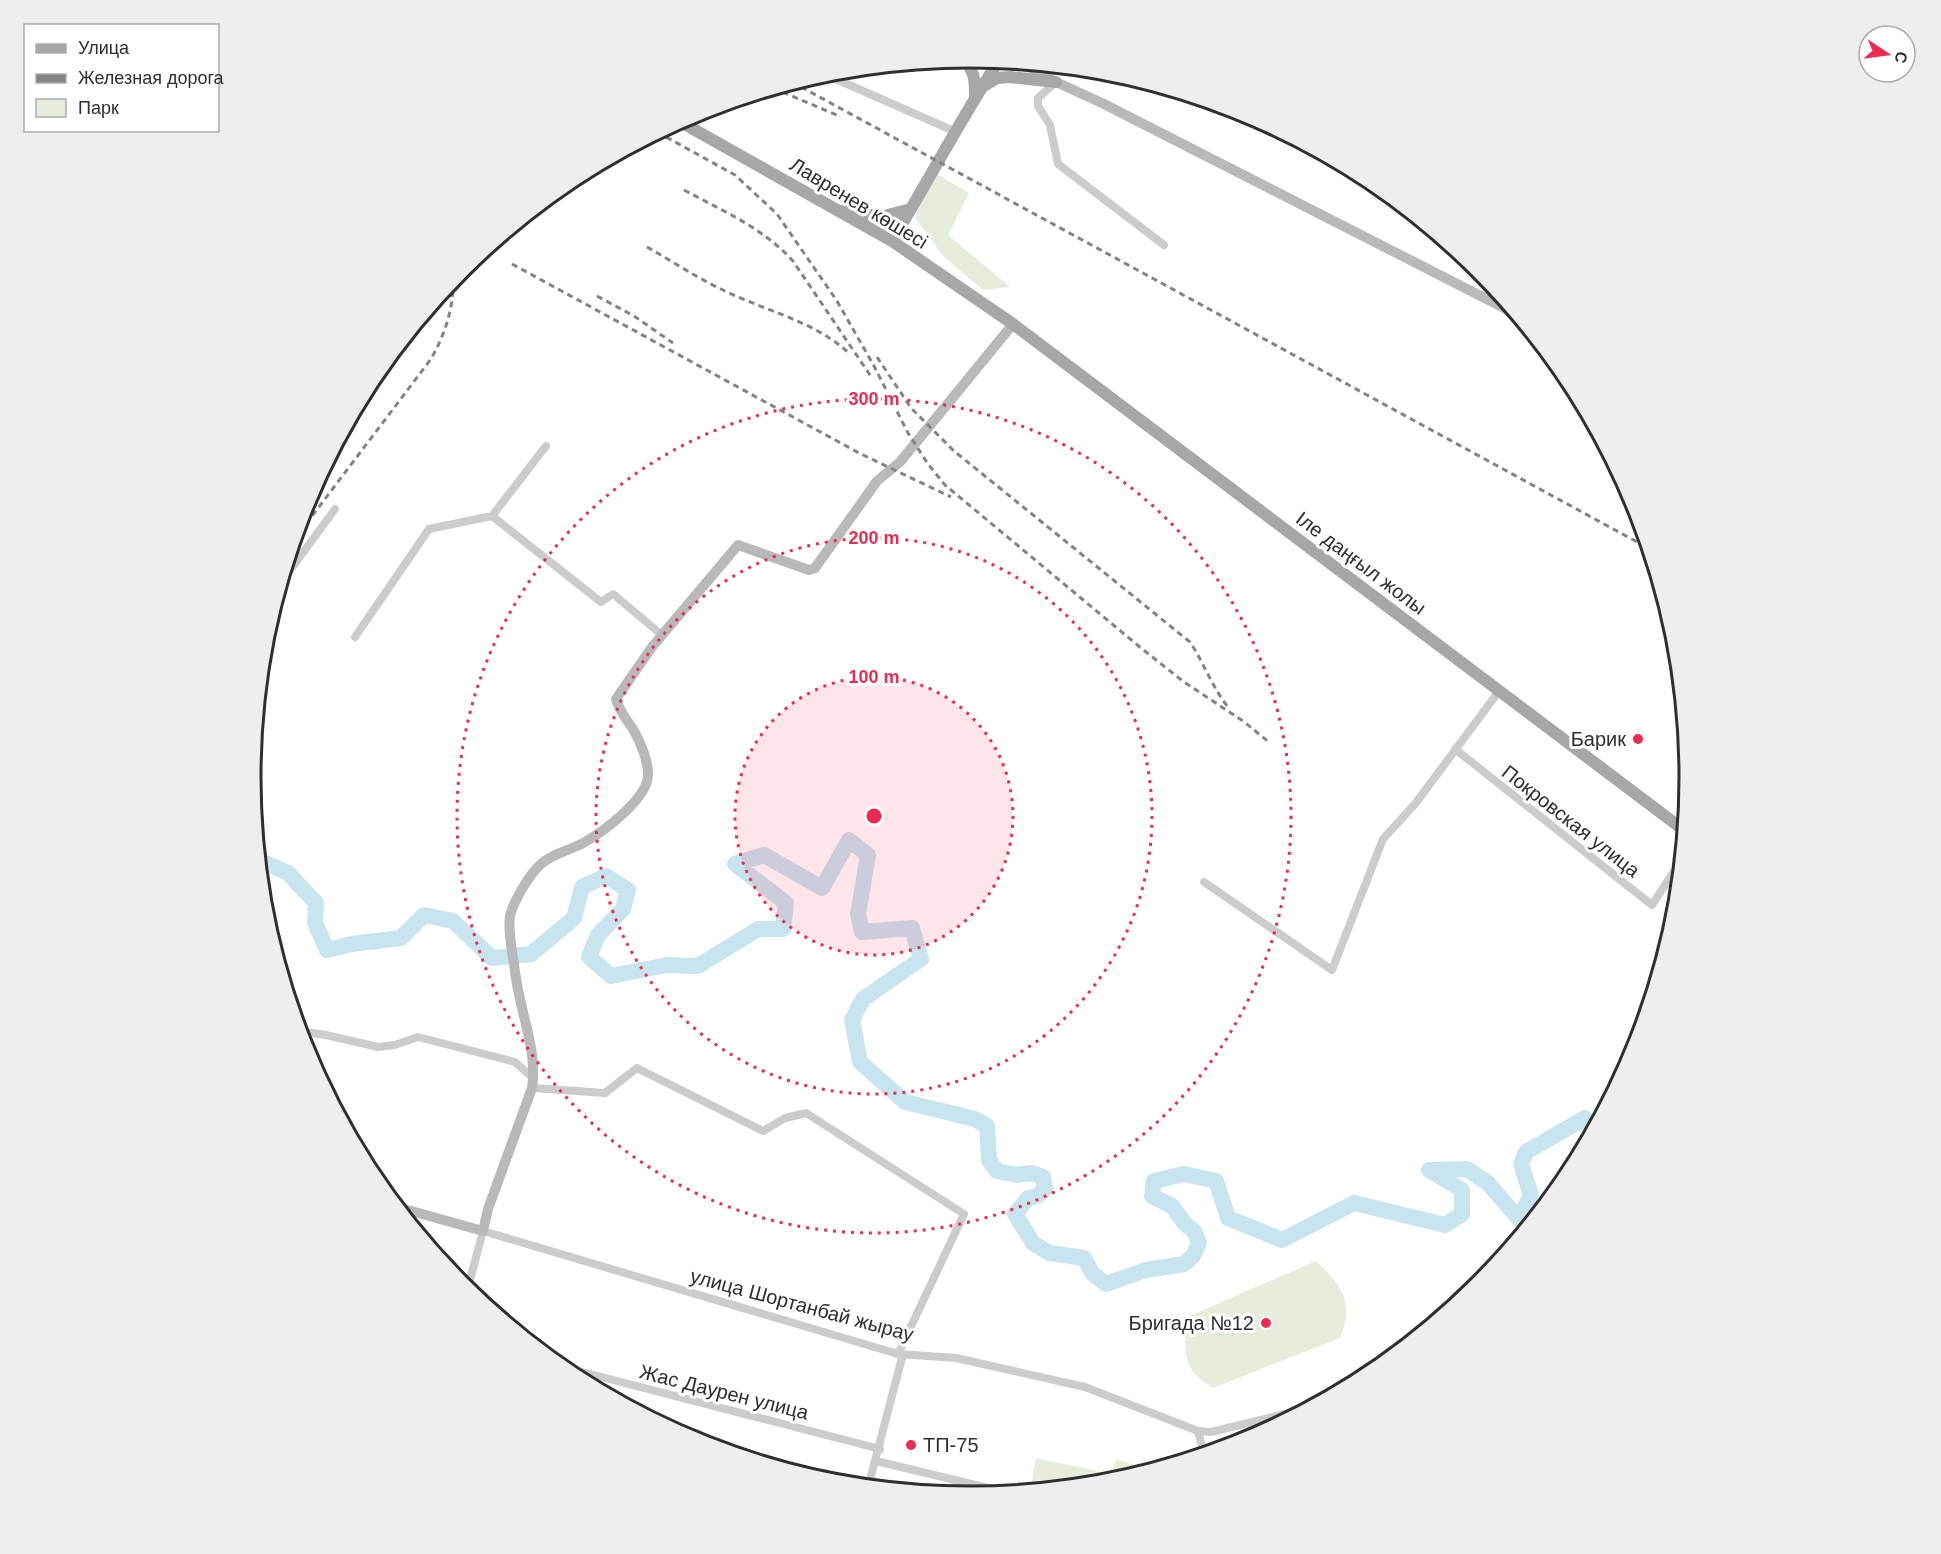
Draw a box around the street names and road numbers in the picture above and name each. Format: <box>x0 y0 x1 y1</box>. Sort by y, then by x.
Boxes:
street label: Лавренев көшесі <box>786 153 932 253</box>
street label: Іле даңғыл жолы <box>1292 507 1430 619</box>
street label: Покровская улица <box>1498 760 1645 882</box>
street label: улица Шортанбай жырау <box>688 1265 916 1345</box>
street label: Жас Даурен улица <box>637 1360 812 1424</box>

